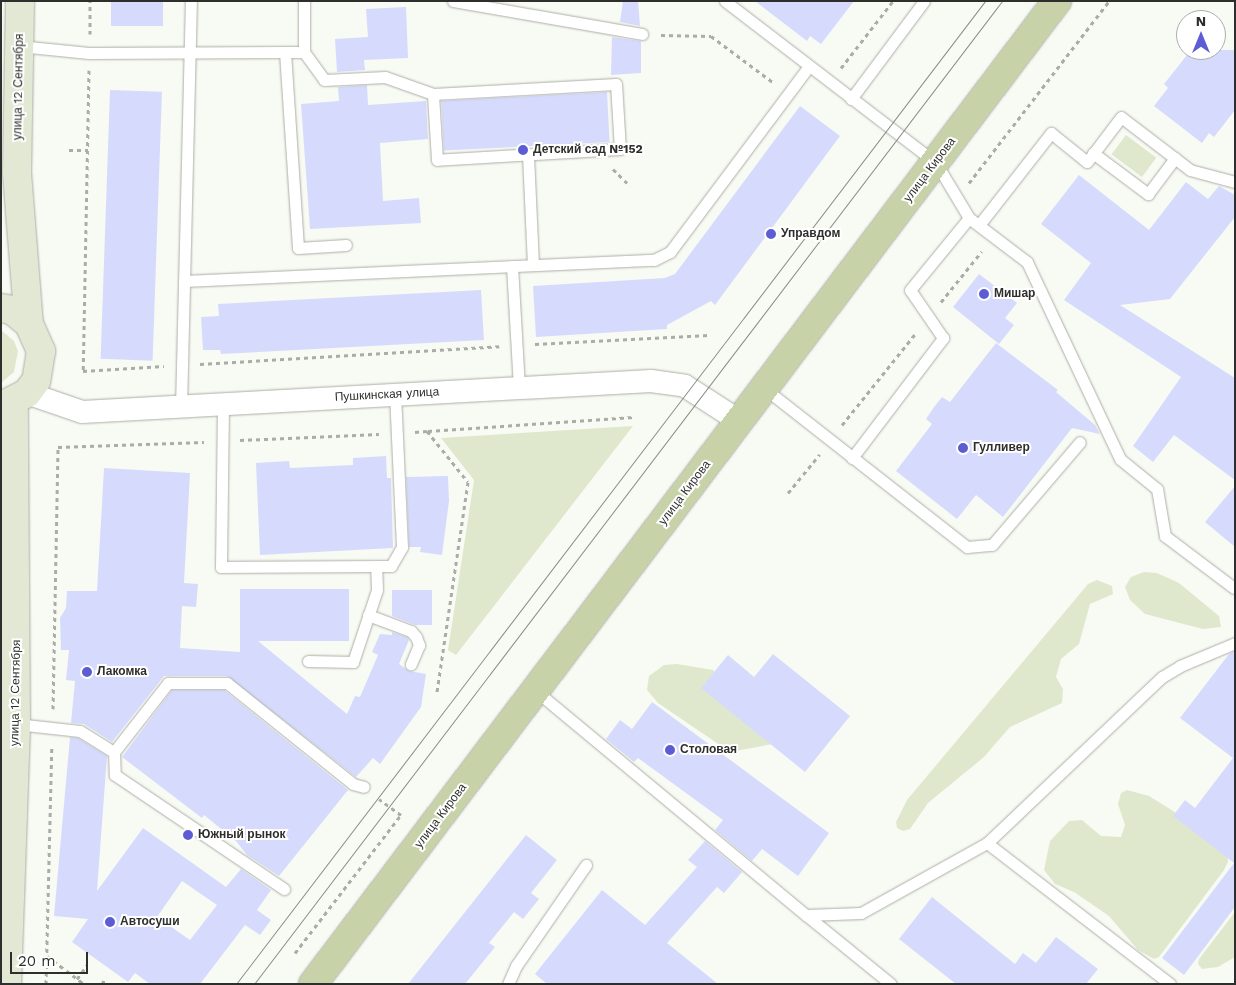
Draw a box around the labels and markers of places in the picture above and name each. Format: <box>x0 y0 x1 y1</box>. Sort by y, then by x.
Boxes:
place label: Детский сад №152 <box>533 143 643 157</box>
marker: Детский сад №152 <box>517 144 529 156</box>
place label: Управдом <box>781 227 840 241</box>
marker: Управдом <box>765 228 777 240</box>
place label: Мишар <box>994 287 1035 301</box>
marker: Мишар <box>978 288 990 300</box>
place label: Гулливер <box>973 441 1030 455</box>
marker: Гулливер <box>957 442 969 454</box>
place label: Лакомка <box>97 665 147 679</box>
marker: Лакомка <box>81 666 93 678</box>
place label: Столовая <box>680 743 737 757</box>
marker: Столовая <box>664 744 676 756</box>
place label: Южный рынок <box>198 828 285 842</box>
marker: Южный рынок <box>182 829 194 841</box>
place label: Автосуши <box>120 915 180 929</box>
marker: Автосуши <box>104 916 116 928</box>

